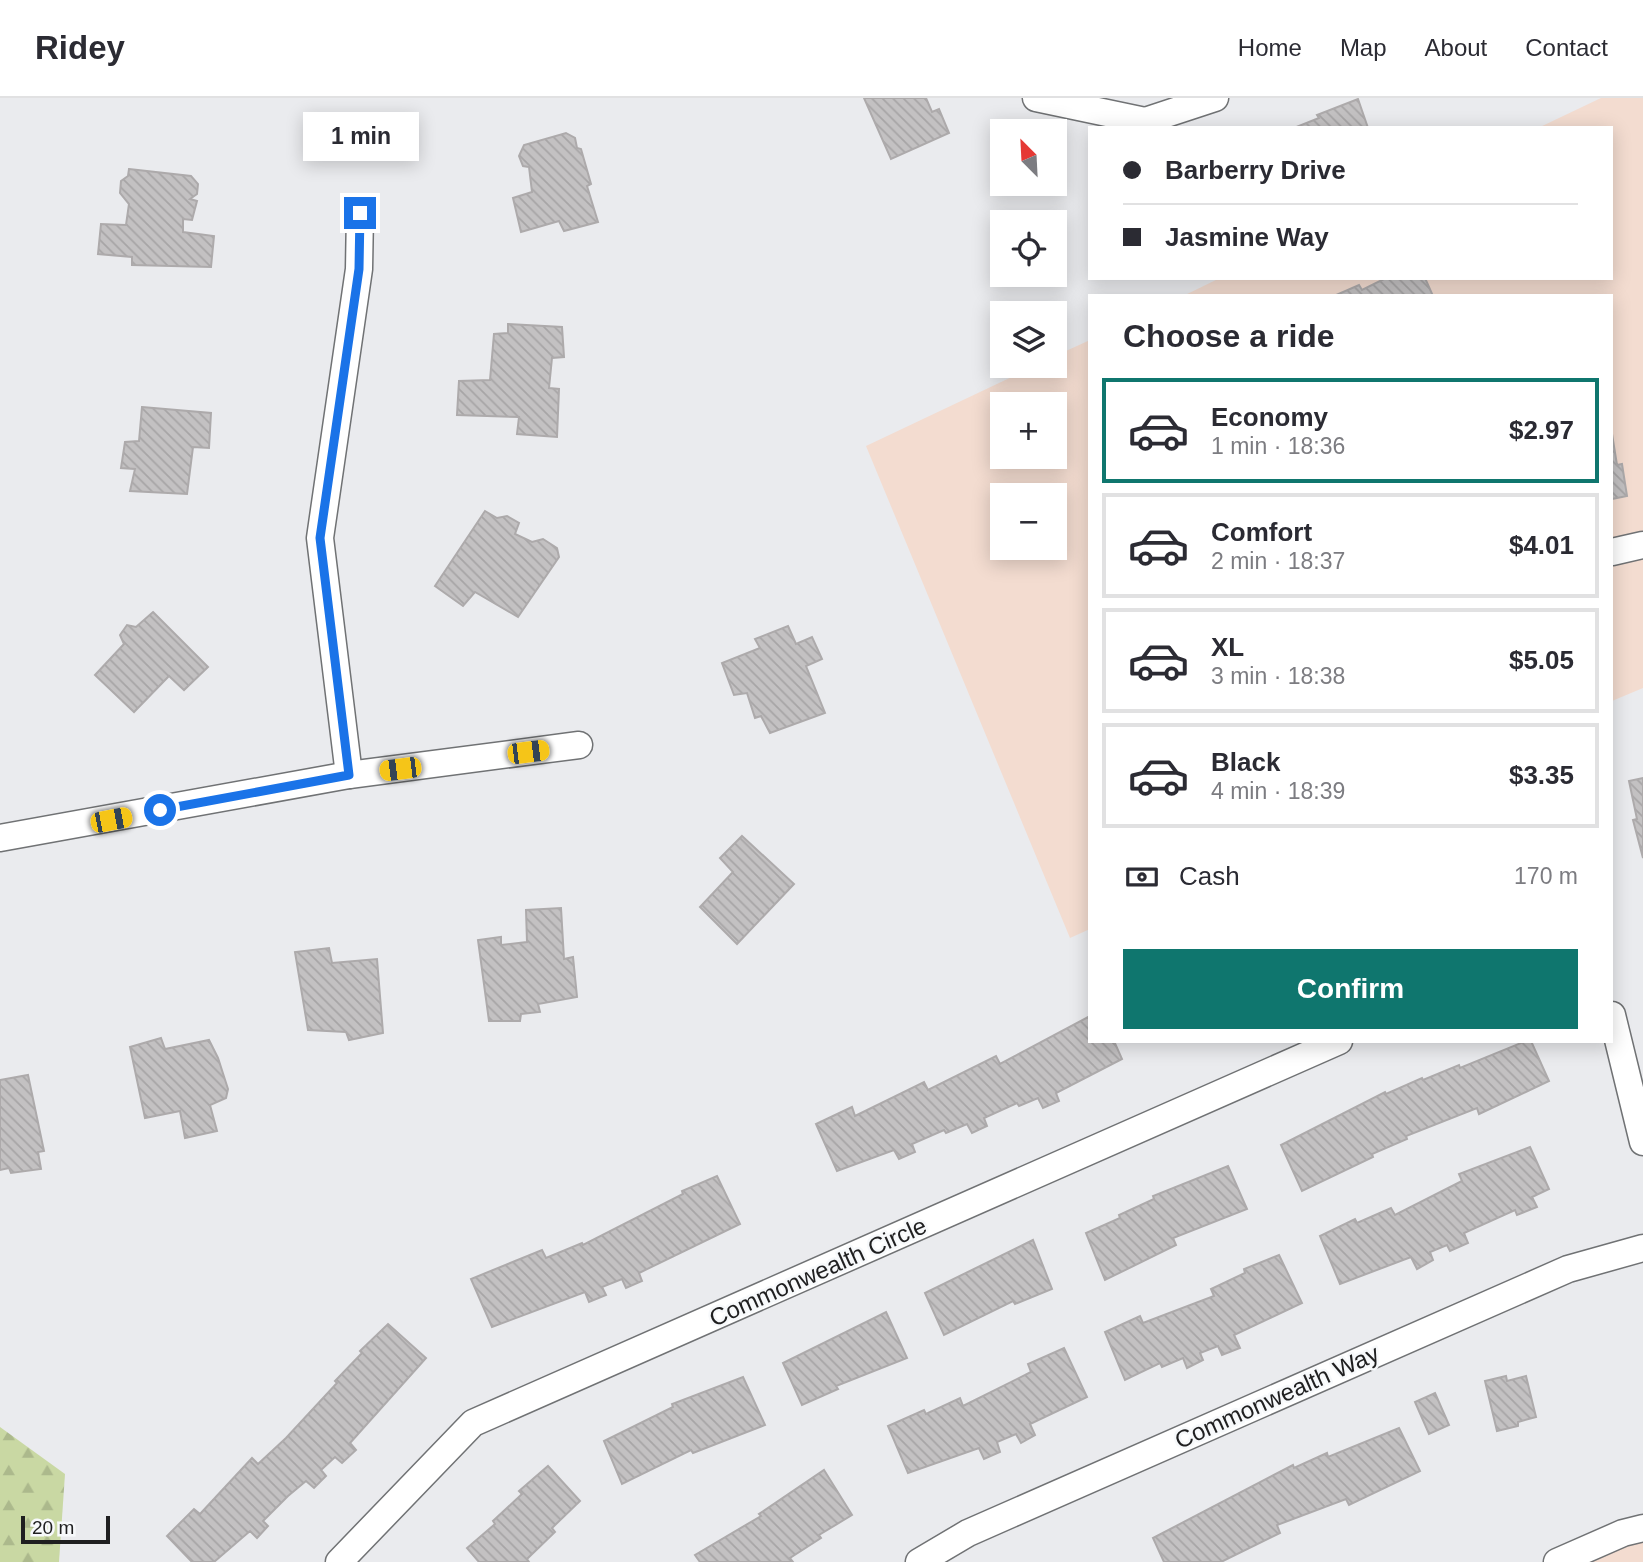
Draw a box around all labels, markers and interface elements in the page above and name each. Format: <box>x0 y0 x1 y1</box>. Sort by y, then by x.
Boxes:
text: Ridey <box>35 29 125 66</box>
text: Home <box>1238 34 1302 61</box>
text: Map <box>1340 34 1387 61</box>
text: About <box>1425 34 1487 61</box>
text: Contact <box>1525 34 1608 61</box>
callout: 1 min <box>302 111 418 160</box>
north arrow <box>990 119 1068 196</box>
map controls <box>990 119 1067 560</box>
text: 1 min <box>331 123 391 149</box>
text: Barberry Drive <box>1165 155 1346 185</box>
route end <box>344 197 376 229</box>
button: locate <box>990 210 1067 287</box>
text: Jasmine Way <box>1165 222 1329 252</box>
button: layers <box>990 301 1067 378</box>
text: Choose a ride <box>1123 318 1335 354</box>
button: + <box>990 392 1067 469</box>
icon: car <box>1127 399 1190 462</box>
text: Economy <box>1211 402 1328 432</box>
text: $2.97 <box>1509 415 1574 445</box>
text: 1 min · 18:36 <box>1211 433 1345 459</box>
button: − <box>990 483 1067 560</box>
icon: car <box>1127 514 1190 577</box>
text: Comfort <box>1211 517 1312 547</box>
text: $4.01 <box>1509 530 1574 560</box>
text: 2 min · 18:37 <box>1211 548 1345 574</box>
icon: car <box>1127 629 1190 692</box>
text: XL <box>1211 632 1244 662</box>
text: $5.05 <box>1509 645 1574 675</box>
text: 3 min · 18:38 <box>1211 663 1345 689</box>
car <box>506 739 551 765</box>
icon: car <box>1127 744 1190 807</box>
text: Black <box>1211 747 1280 777</box>
car <box>378 756 423 782</box>
text: $3.35 <box>1509 760 1574 790</box>
text: 4 min · 18:39 <box>1211 778 1345 804</box>
route start <box>144 794 176 826</box>
car <box>89 806 134 834</box>
icon: cash <box>1123 858 1161 896</box>
text: Cash <box>1179 861 1240 891</box>
text: 170 m <box>1514 863 1578 889</box>
button: Confirm <box>1123 949 1578 1029</box>
street label: Commonwealth Circle <box>705 1211 931 1332</box>
street label: Commonwealth Way <box>1171 1339 1383 1454</box>
scale bar <box>21 1513 110 1545</box>
text: 20 m <box>32 1517 74 1538</box>

